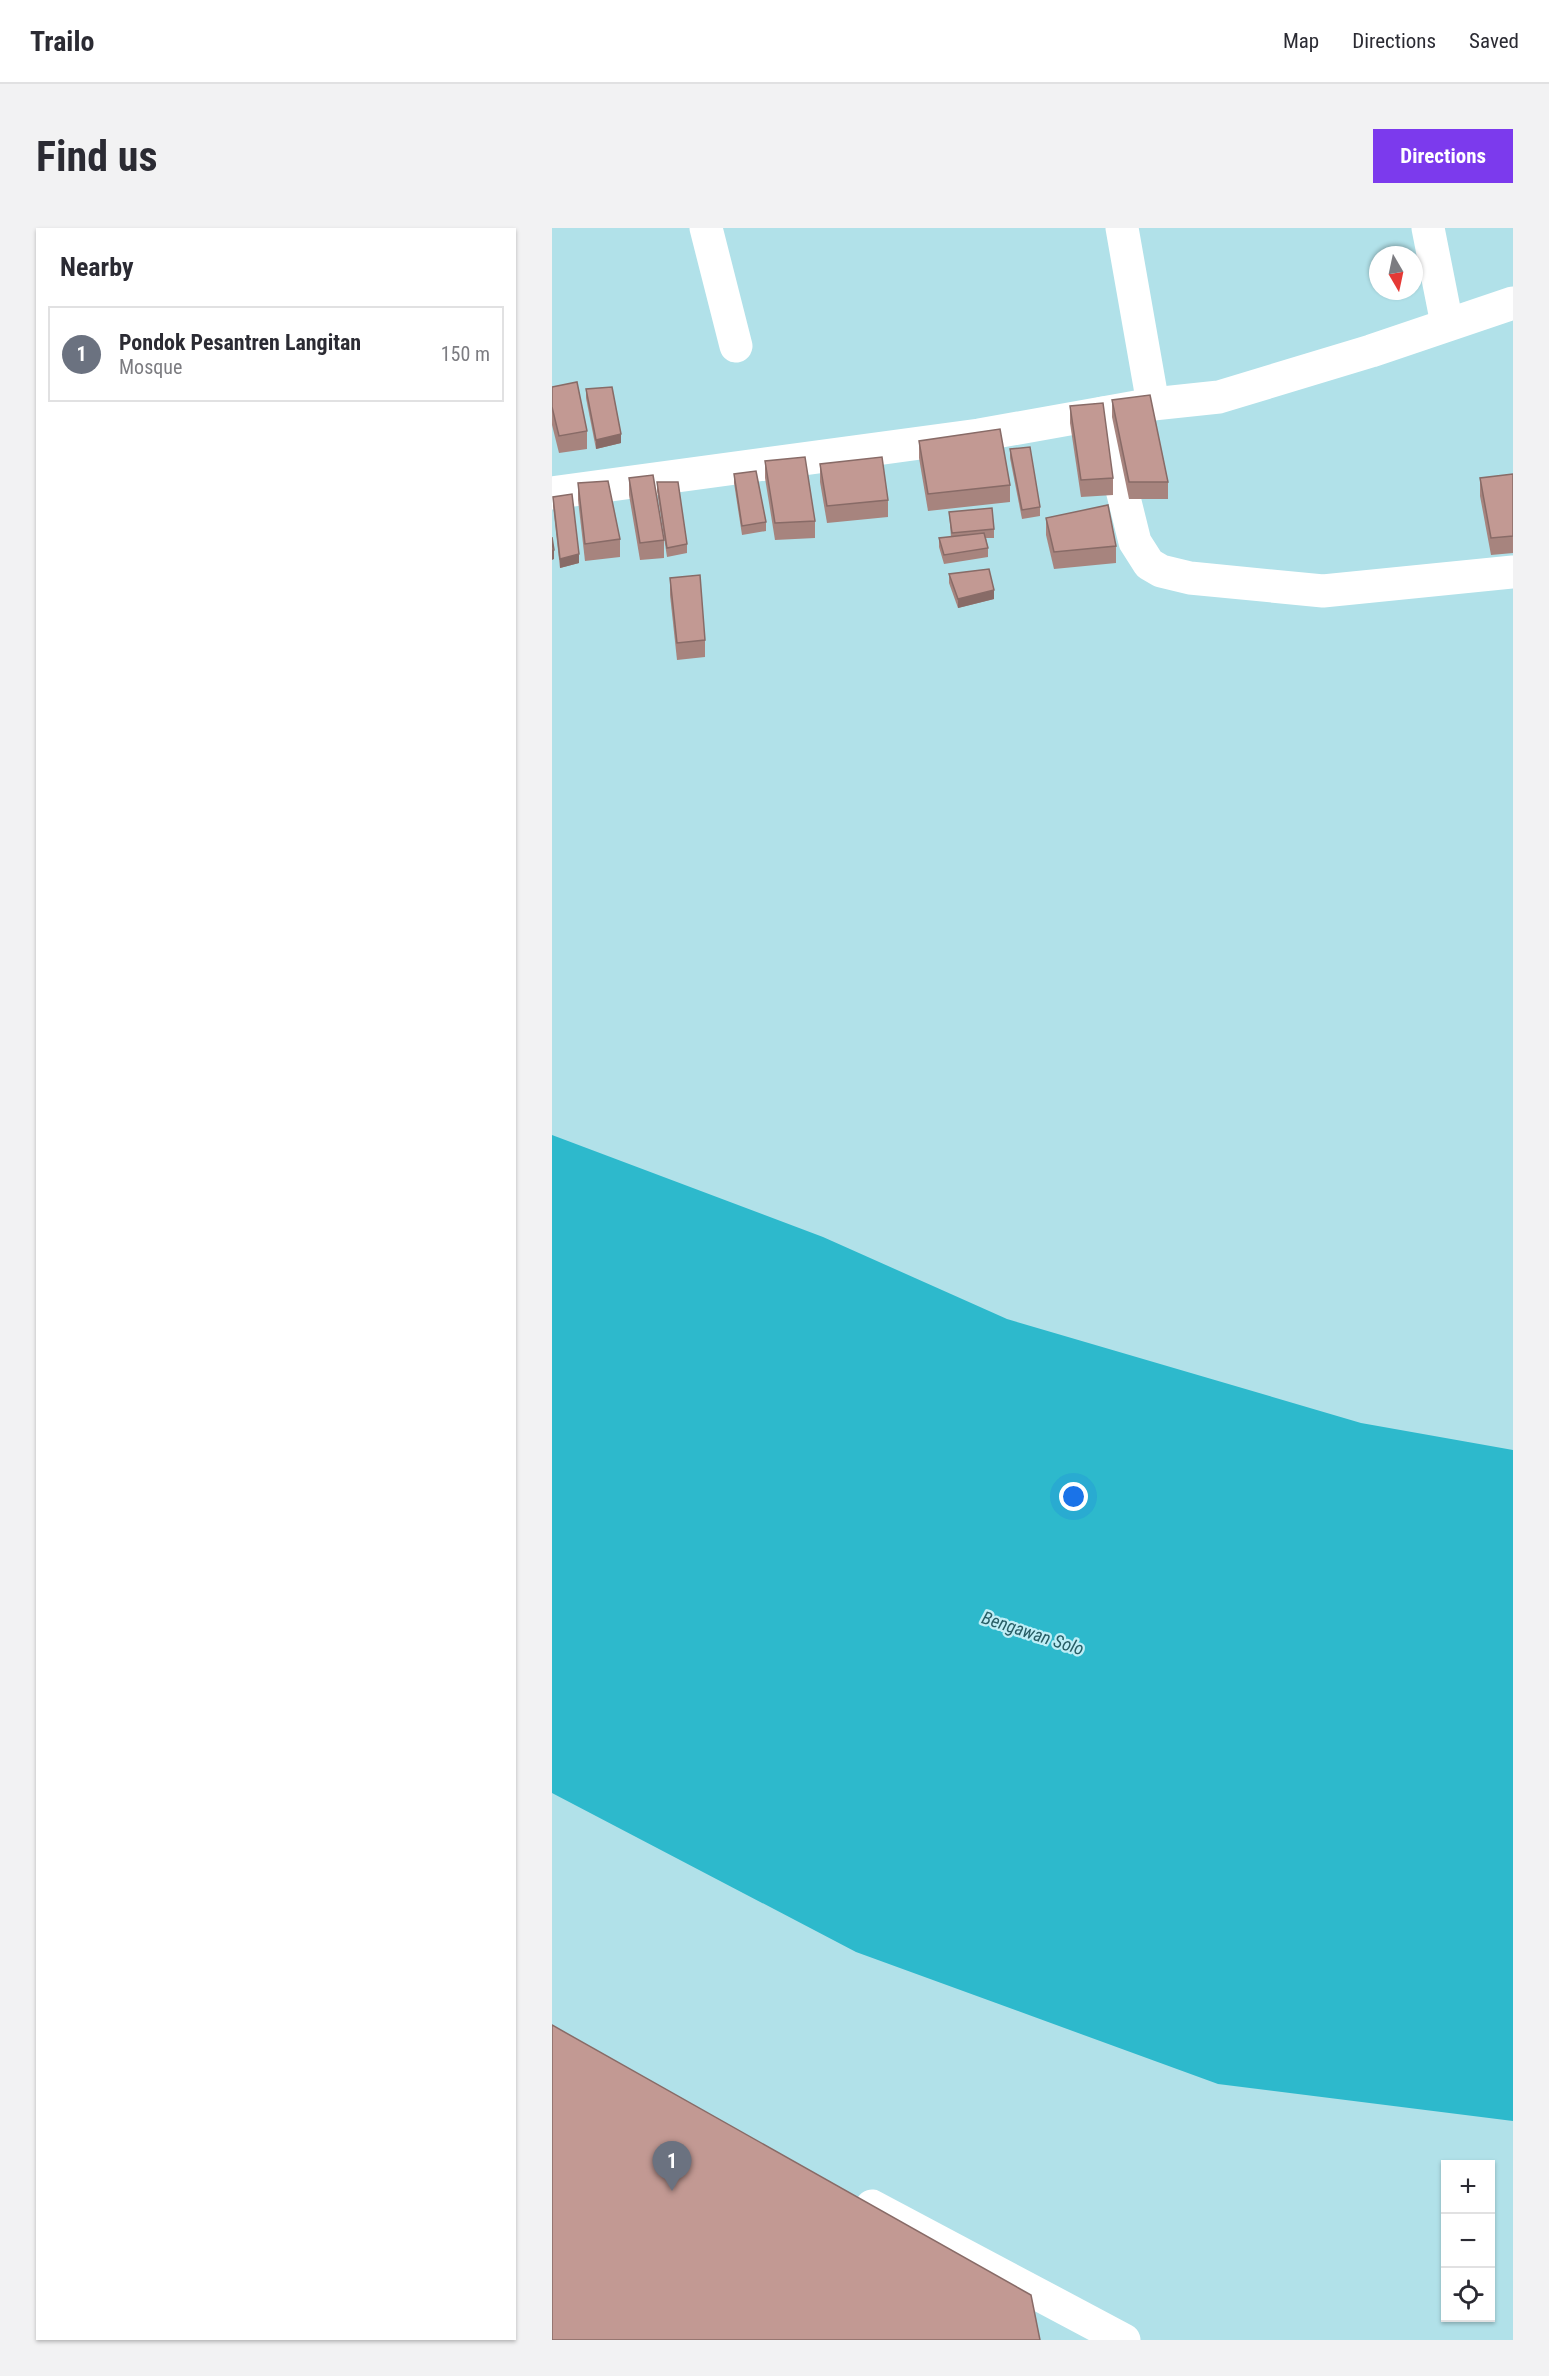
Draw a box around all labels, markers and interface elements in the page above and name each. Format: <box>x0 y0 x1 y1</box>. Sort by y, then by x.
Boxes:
text: Trailo <box>30 25 94 58</box>
text: Map <box>1283 29 1319 53</box>
text: Directions <box>1352 29 1436 53</box>
text: Saved <box>1469 29 1519 53</box>
button: Directions <box>1373 129 1513 183</box>
text: Find us <box>36 132 157 181</box>
north arrow <box>1369 246 1423 300</box>
text: Nearby <box>60 252 134 282</box>
text: Pondok Pesantren Langitan <box>119 330 361 355</box>
text: 1 <box>76 342 87 366</box>
text: 150 m <box>441 342 490 366</box>
text: Mosque <box>119 355 182 379</box>
your location <box>1059 1482 1088 1511</box>
water label: Bengawan Solo <box>979 1607 1087 1659</box>
pin: 1 <box>652 2142 692 2191</box>
map controls <box>1441 2160 1495 2322</box>
button: + <box>1441 2160 1495 2214</box>
button: − <box>1441 2214 1495 2268</box>
button: locate <box>1441 2268 1495 2322</box>

